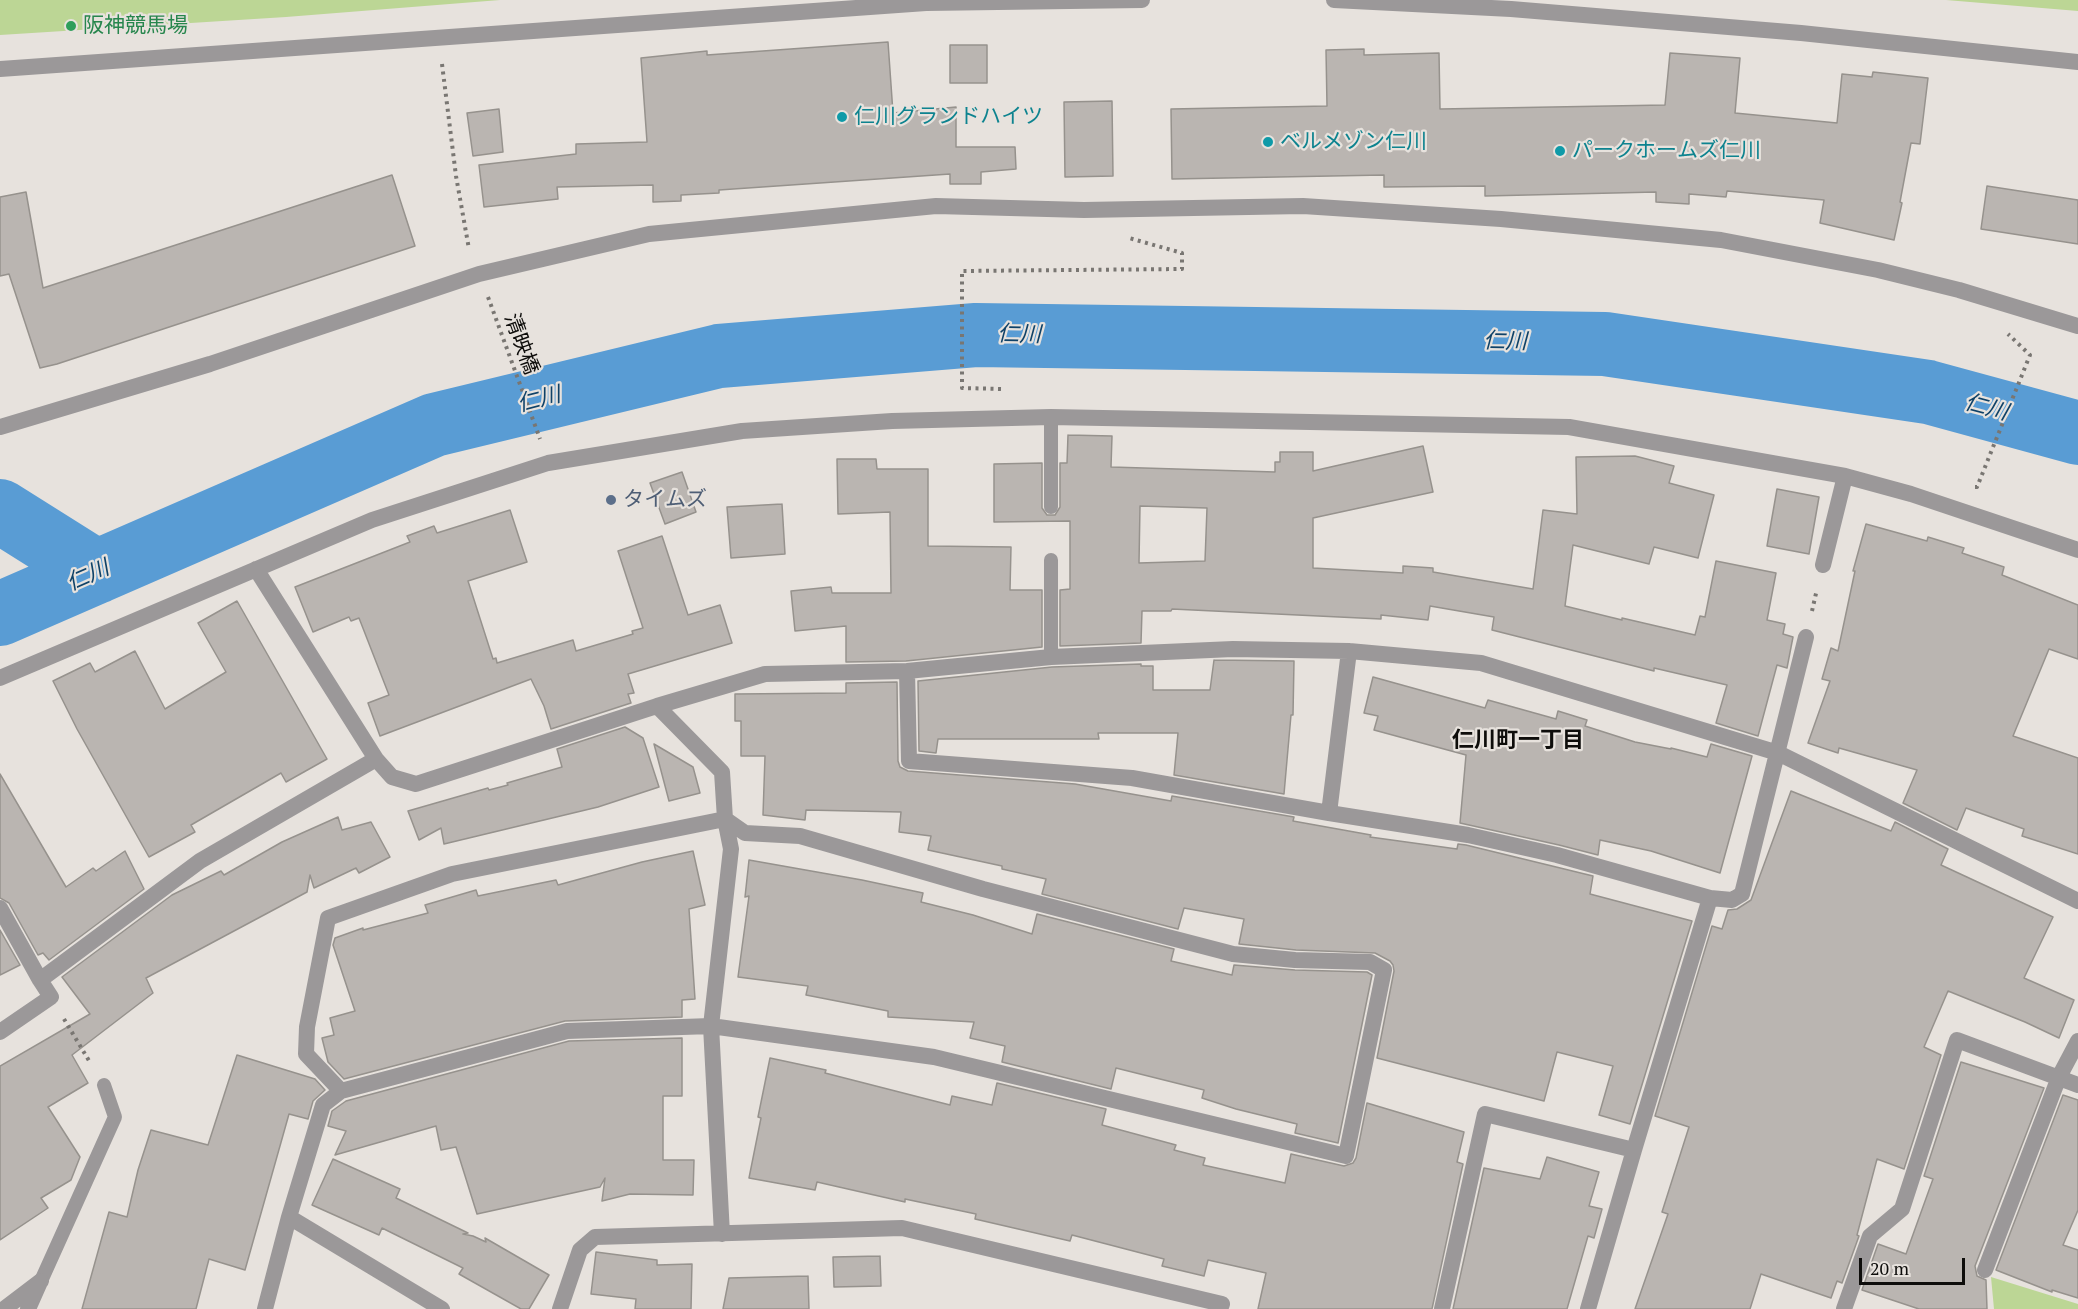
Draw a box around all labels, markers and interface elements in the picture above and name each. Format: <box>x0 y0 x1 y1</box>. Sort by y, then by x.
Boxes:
place label: 阪神競馬場 <box>83 13 188 39</box>
marker: 阪神競馬場 <box>64 19 78 33</box>
place label: 仁川グランドハイツ <box>854 104 1043 130</box>
marker: 仁川グランドハイツ <box>835 110 849 124</box>
place label: ベルメゾン仁川 <box>1280 129 1427 155</box>
marker: ベルメゾン仁川 <box>1261 135 1275 149</box>
place label: パークホームズ仁川 <box>1572 138 1761 164</box>
marker: パークホームズ仁川 <box>1553 144 1567 158</box>
street label: 清映橋 <box>498 310 544 378</box>
water label: 仁川 <box>997 321 1041 349</box>
water label: 仁川 <box>1483 328 1527 356</box>
water label: 仁川 <box>514 382 564 418</box>
water label: 仁川 <box>1961 390 2011 426</box>
place label: タイムズ <box>623 487 707 513</box>
marker: タイムズ <box>604 493 618 507</box>
water label: 仁川 <box>63 555 113 597</box>
district label: 仁川町一丁目 <box>1452 728 1584 754</box>
scale bar <box>1862 1246 1968 1284</box>
text: 20 m <box>1870 1256 1909 1280</box>

